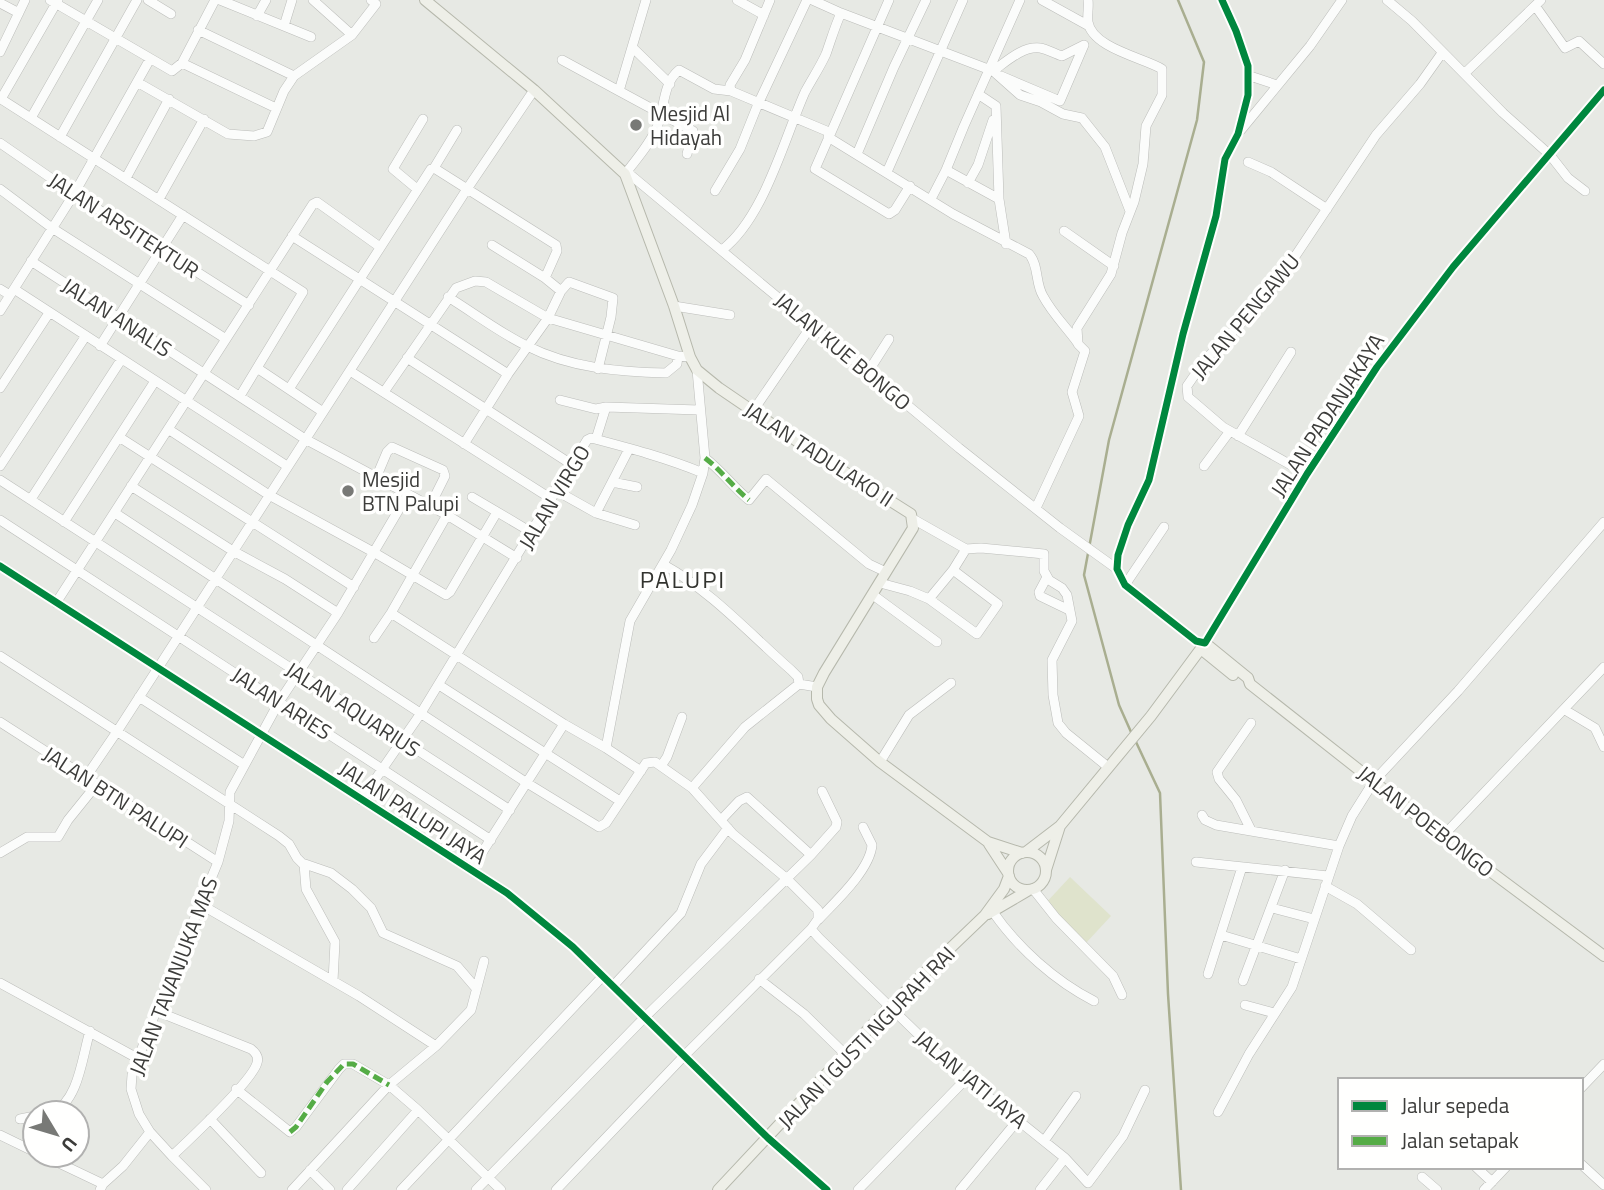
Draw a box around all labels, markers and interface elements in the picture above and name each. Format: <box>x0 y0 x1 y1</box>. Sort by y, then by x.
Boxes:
place label: Mesjid Al Hidayah <box>650 97 730 153</box>
marker: Mesjid Al Hidayah <box>628 117 644 133</box>
street label: JALAN ARSITEKTUR <box>42 164 206 286</box>
street label: JALAN PENGAWU <box>1183 246 1307 386</box>
street label: JALAN ANALIS <box>56 269 178 365</box>
street label: JALAN KUE BONGO <box>768 284 918 418</box>
street label: JALAN PADANJAKAYA <box>1262 327 1392 503</box>
street label: JALAN TADULAKO II <box>738 394 900 514</box>
street label: JALAN VIRGO <box>510 439 598 555</box>
place label: Mesjid BTN Palupi <box>362 463 459 519</box>
marker: Mesjid BTN Palupi <box>340 483 356 499</box>
district label: PALUPI <box>640 561 726 597</box>
street label: JALAN AQUARIUS <box>279 653 427 765</box>
street label: JALAN ARIES <box>226 659 338 747</box>
street label: JALAN BTN PALUPI <box>37 738 195 856</box>
street label: JALAN PALUPI JAYA <box>333 752 493 872</box>
street label: JALAN POEBONGO <box>1351 757 1501 885</box>
street label: JALAN TAVANJUKA MAS <box>120 872 226 1080</box>
street label: JALAN I GUSTI NGURAH RAI <box>770 938 962 1136</box>
street label: JALAN JATI JAYA <box>908 1022 1035 1136</box>
legend <box>1338 1078 1583 1169</box>
text: Jalur sepeda <box>1401 1089 1510 1121</box>
north arrow <box>21 1099 91 1169</box>
text: Jalan setapak <box>1401 1124 1519 1156</box>
text: U <box>55 1131 85 1159</box>

